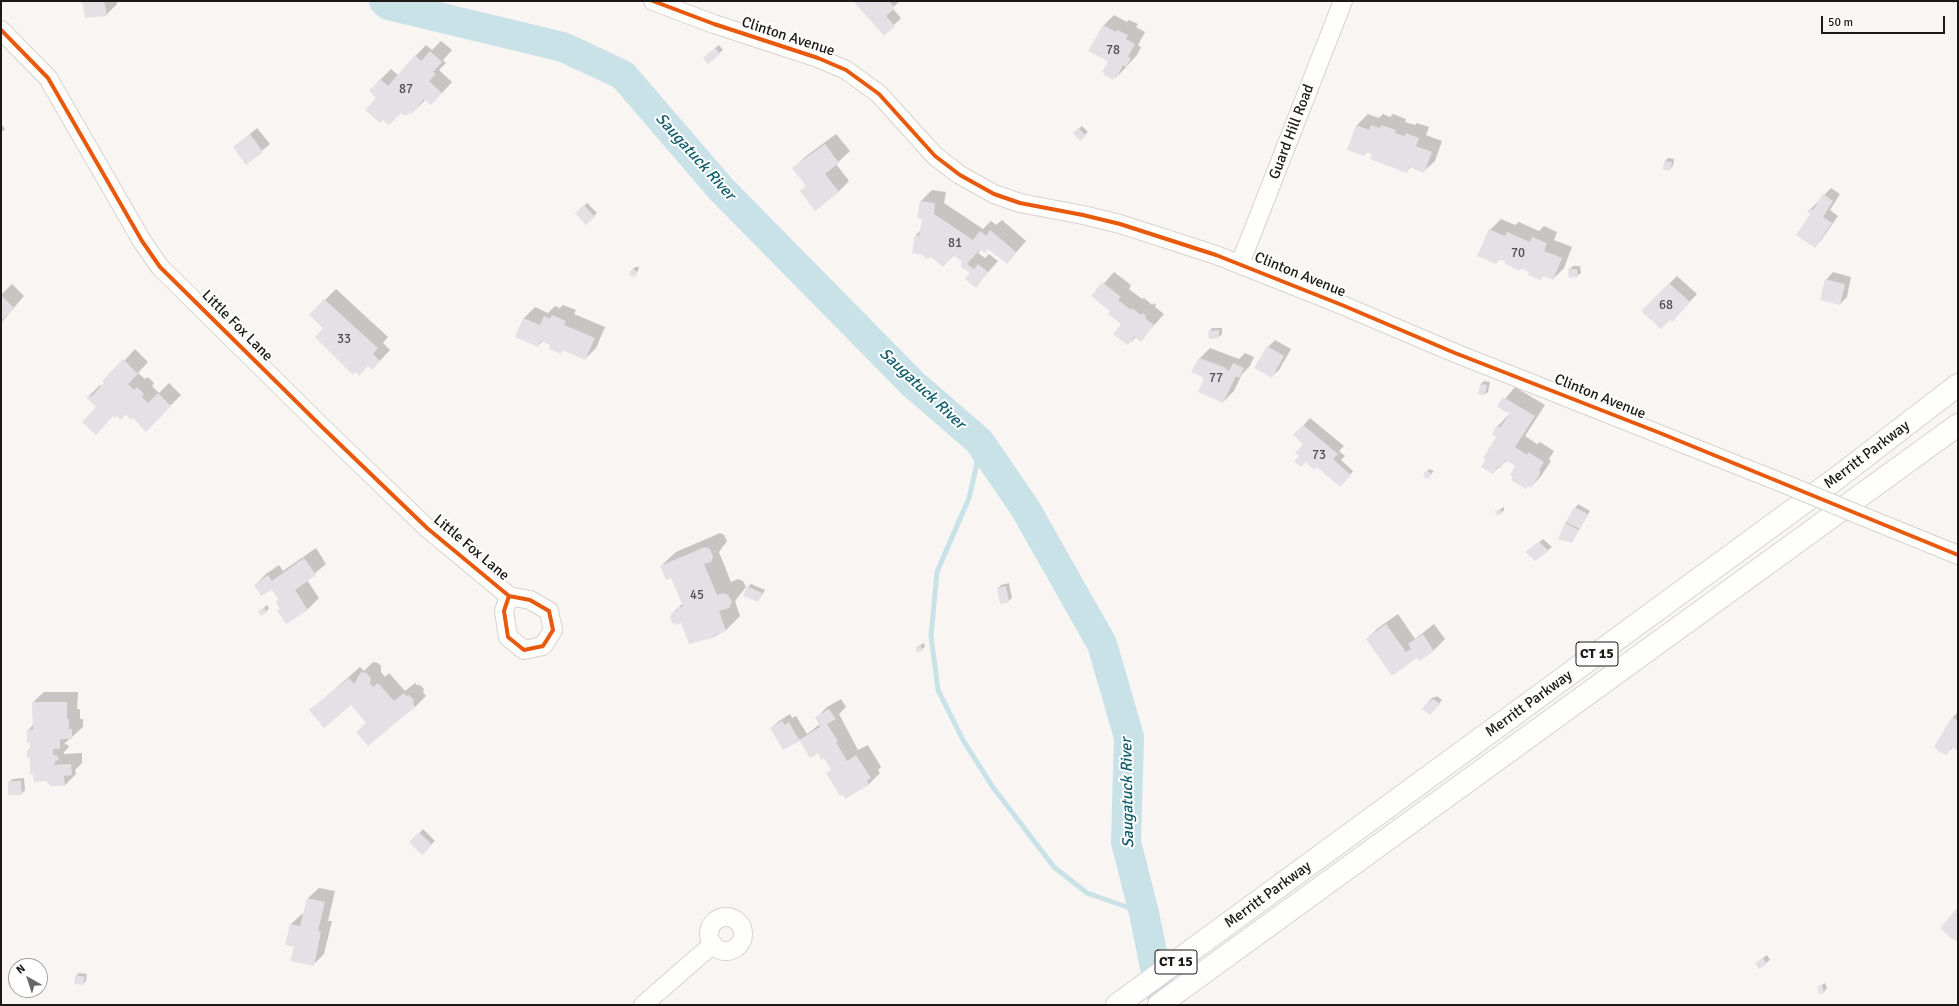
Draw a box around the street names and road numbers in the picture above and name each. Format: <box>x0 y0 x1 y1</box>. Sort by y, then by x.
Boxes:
street label: Clinton Avenue <box>739 13 837 61</box>
street label: Guard Hill Road <box>1266 82 1318 182</box>
street label: Clinton Avenue <box>1252 248 1348 302</box>
street label: Little Fox Lane <box>198 287 276 365</box>
street label: Clinton Avenue <box>1552 370 1648 424</box>
street label: Merritt Parkway <box>1821 417 1913 493</box>
street label: Little Fox Lane <box>430 511 512 585</box>
road number: CT 15 <box>1576 642 1618 666</box>
street label: Merritt Parkway <box>1482 667 1576 741</box>
street label: Merritt Parkway <box>1221 858 1315 932</box>
road number: CT 15 <box>1155 950 1197 974</box>

